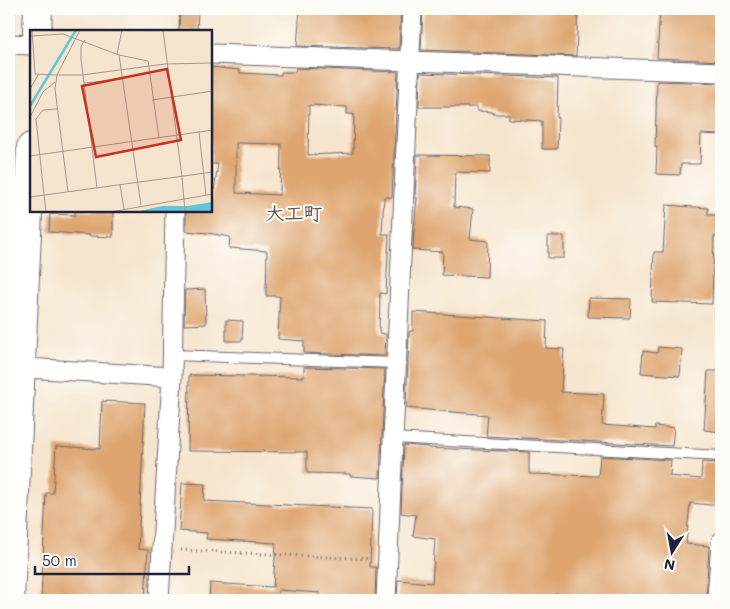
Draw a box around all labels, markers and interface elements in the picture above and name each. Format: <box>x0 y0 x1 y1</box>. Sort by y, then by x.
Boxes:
inset map <box>30 30 212 212</box>
district label: 大工町 <box>265 200 323 225</box>
north arrow <box>648 526 698 576</box>
scale bar <box>35 544 189 576</box>
text: 50 m <box>42 550 77 570</box>
text: N <box>662 555 676 576</box>

